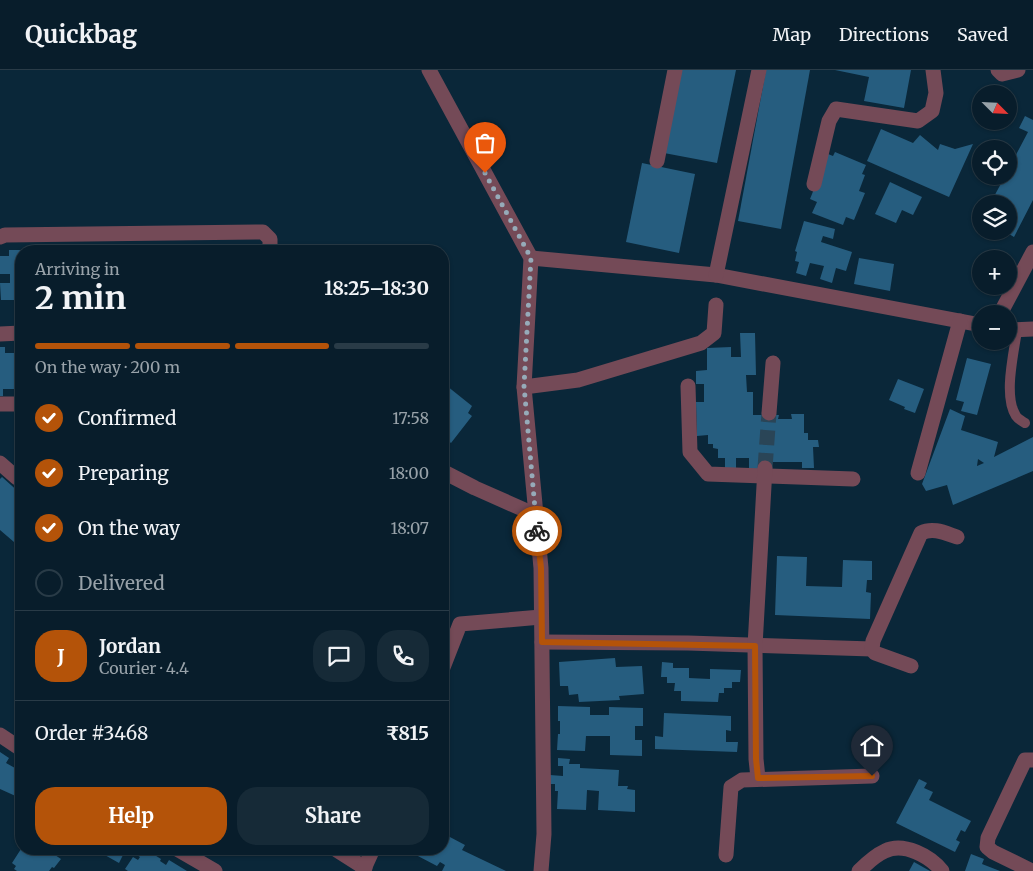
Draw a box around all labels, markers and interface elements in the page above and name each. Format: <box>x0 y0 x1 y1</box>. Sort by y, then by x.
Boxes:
text: Quickbag <box>25 19 137 50</box>
text: Map <box>773 23 811 46</box>
text: Directions <box>839 23 929 46</box>
text: Saved <box>957 23 1008 46</box>
north arrow <box>972 85 1018 130</box>
map controls <box>972 85 1017 350</box>
pin <box>464 122 506 173</box>
icon: bag <box>471 129 499 157</box>
button: locate <box>972 140 1017 185</box>
button: layers <box>972 195 1017 240</box>
button: + <box>972 250 1017 295</box>
text: Arriving in <box>35 259 120 279</box>
text: 18:25–18:30 <box>324 276 429 300</box>
text: 2 min <box>35 278 126 318</box>
button: − <box>972 305 1017 350</box>
text: On the way · 200 m <box>35 357 180 377</box>
icon: check <box>35 404 63 432</box>
text: Confirmed <box>78 406 176 430</box>
text: 17:58 <box>392 408 429 428</box>
icon: check <box>35 459 63 487</box>
text: Preparing <box>78 461 169 485</box>
text: 18:00 <box>389 463 429 483</box>
courier <box>512 506 562 556</box>
icon: check <box>35 514 63 542</box>
text: On the way <box>78 516 180 540</box>
icon: bike <box>523 517 551 545</box>
text: 18:07 <box>390 518 429 538</box>
text: Delivered <box>78 571 165 595</box>
button: chat <box>313 630 365 682</box>
button: phone <box>377 630 429 682</box>
text: Jordan <box>99 634 161 658</box>
text: J <box>57 644 65 668</box>
text: Courier · 4.4 <box>99 658 189 678</box>
text: Order #3468 <box>35 721 148 745</box>
text: ₹815 <box>386 721 429 745</box>
pin <box>851 725 893 776</box>
icon: home <box>858 732 886 760</box>
button: Help <box>35 787 227 845</box>
button: Share <box>237 787 429 845</box>

